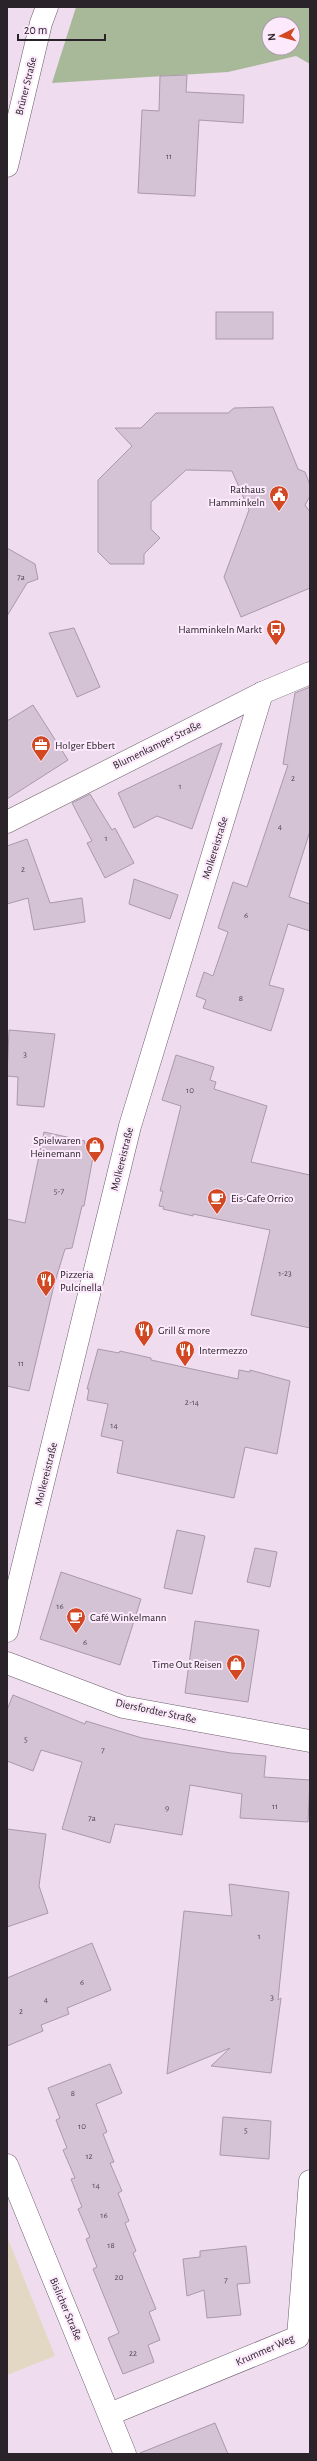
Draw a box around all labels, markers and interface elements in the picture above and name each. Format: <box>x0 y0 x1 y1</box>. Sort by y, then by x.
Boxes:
scale bar <box>18 16 105 42</box>
north arrow <box>261 16 301 56</box>
text: 20 m <box>24 24 47 36</box>
text: N <box>266 33 277 41</box>
street label: Brüner Straße <box>13 56 39 116</box>
house number: 11 <box>166 152 172 161</box>
place label: Rathaus Hamminkeln <box>209 484 265 508</box>
public building icon: Rathaus Hamminkeln <box>268 484 290 512</box>
house number: 7a <box>17 573 25 582</box>
bus stop icon: Hamminkeln Markt <box>265 618 287 646</box>
place label: Hamminkeln Markt <box>178 624 262 635</box>
street label: Blumenkamper Straße <box>111 719 203 771</box>
office icon: Holger Ebbert <box>30 734 52 762</box>
place label: Holger Ebbert <box>55 740 115 751</box>
house number: 2 <box>291 774 295 783</box>
house number: 1 <box>178 782 182 791</box>
street label: Molkereistraße <box>200 815 230 881</box>
house number: 4 <box>278 822 283 831</box>
house number: 1 <box>104 834 108 843</box>
house number: 2 <box>21 865 25 874</box>
house number: 6 <box>244 911 248 920</box>
house number: 8 <box>239 994 243 1003</box>
house number: 3 <box>23 1050 27 1059</box>
house number: 10 <box>186 1086 194 1095</box>
street label: Molkereistraße <box>109 1126 135 1192</box>
place label: Spielwaren Heinemann <box>30 1135 81 1159</box>
shop icon: Spielwaren Heinemann <box>84 1135 106 1163</box>
house number: 5-7 <box>54 1187 64 1196</box>
cafe icon: Eis-Cafe Orrico <box>206 1187 228 1215</box>
place label: Eis-Cafe Orrico <box>231 1193 294 1204</box>
restaurant icon: Pizzeria Pulcinella <box>35 1269 57 1297</box>
place label: Pizzeria Pulcinella <box>60 1269 102 1293</box>
house number: 1-23 <box>278 1269 292 1278</box>
restaurant icon: Grill & more <box>133 1319 155 1347</box>
place label: Grill & more <box>158 1325 210 1336</box>
restaurant icon: Intermezzo <box>174 1339 196 1367</box>
place label: Intermezzo <box>199 1345 248 1356</box>
house number: 11 <box>18 1359 24 1368</box>
house number: 2-14 <box>185 1398 200 1407</box>
house number: 14 <box>110 1421 118 1430</box>
street label: Molkereistraße <box>33 1441 59 1507</box>
house number: 16 <box>56 1602 64 1611</box>
cafe icon: Café Winkelmann <box>65 1606 87 1634</box>
place label: Café Winkelmann <box>90 1612 167 1623</box>
house number: 6 <box>83 1638 87 1647</box>
shop icon: Time Out Reisen <box>225 1653 247 1681</box>
place label: Time Out Reisen <box>152 1659 222 1670</box>
street label: Diersfordter Straße <box>115 1697 197 1725</box>
house number: 5 <box>24 1735 28 1744</box>
house number: 7 <box>101 1746 105 1755</box>
house number: 11 <box>272 1802 278 1811</box>
house number: 9 <box>165 1804 169 1813</box>
house number: 7a <box>88 1814 96 1823</box>
house number: 1 <box>257 1932 261 1941</box>
house number: 6 <box>80 1978 84 1987</box>
house number: 3 <box>270 1993 274 2002</box>
house number: 4 <box>44 1995 49 2004</box>
house number: 2 <box>19 2007 23 2016</box>
house number: 8 <box>71 2089 75 2098</box>
house number: 10 <box>78 2122 86 2131</box>
house number: 5 <box>244 2126 248 2135</box>
house number: 12 <box>85 2152 93 2161</box>
house number: 14 <box>92 2181 100 2190</box>
house number: 16 <box>100 2211 108 2220</box>
house number: 18 <box>107 2241 115 2250</box>
house number: 20 <box>115 2273 124 2282</box>
street label: Bislicher Straße <box>48 2276 84 2342</box>
house number: 7 <box>224 2276 228 2285</box>
street label: Krummer Weg <box>234 2332 296 2368</box>
house number: 22 <box>129 2349 137 2358</box>

